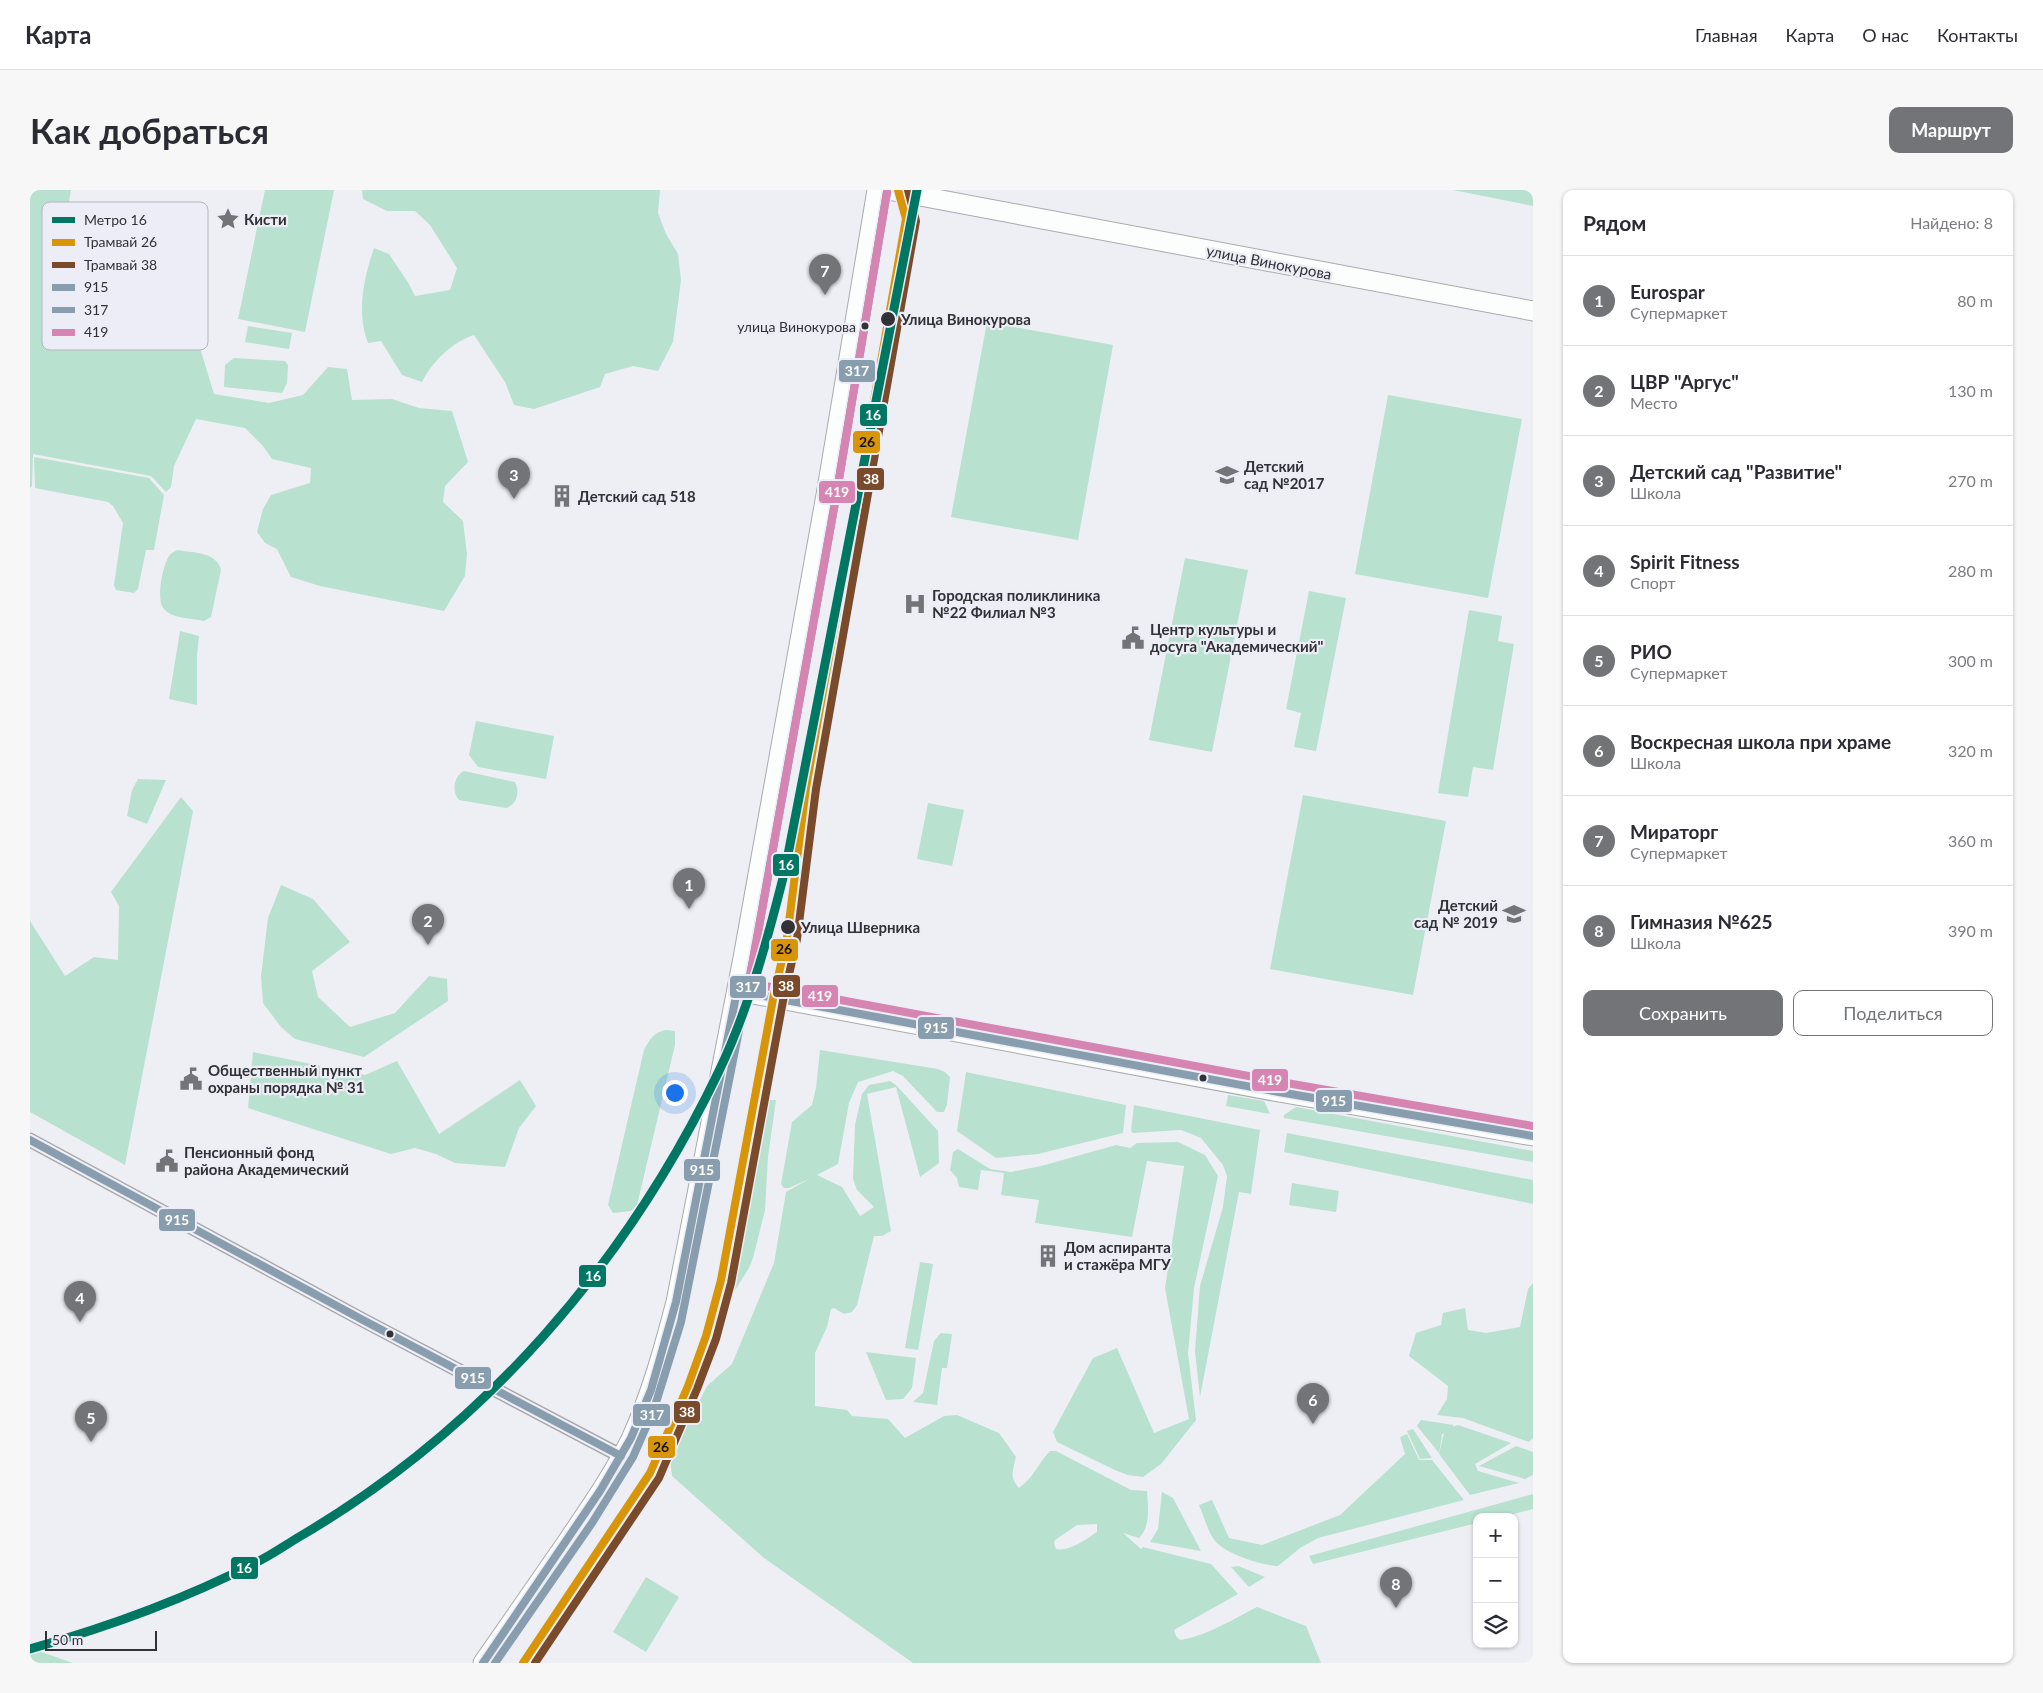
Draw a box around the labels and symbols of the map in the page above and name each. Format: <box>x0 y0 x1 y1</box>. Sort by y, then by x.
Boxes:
legend <box>42 202 208 350</box>
place icon: Кисти <box>215 206 241 232</box>
place label: Кисти <box>244 210 287 228</box>
text: Метро 16 <box>84 211 147 228</box>
text: Трамвай 26 <box>84 233 157 250</box>
street label: улица Винокурова <box>1205 241 1333 283</box>
pin: 7 <box>809 254 841 295</box>
text: Трамвай 38 <box>84 256 157 273</box>
text: 915 <box>84 278 108 295</box>
text: 317 <box>84 301 108 318</box>
marker: Улица Винокурова <box>879 310 897 328</box>
place label: Улица Винокурова <box>900 310 1031 328</box>
place label: улица Винокурова <box>737 318 856 335</box>
marker: улица Винокурова <box>860 321 870 331</box>
text: 419 <box>84 323 108 340</box>
line badge: 317 <box>838 359 876 383</box>
text: 317 <box>845 362 869 379</box>
line badge: 16 <box>859 403 888 427</box>
text: 16 <box>865 406 881 423</box>
line badge: 26 <box>852 430 881 454</box>
text: 26 <box>859 433 875 450</box>
place label: Детский сад №2017 <box>1244 457 1325 492</box>
pin: 3 <box>498 458 530 499</box>
school or university icon: Детский сад №2017 <box>1214 462 1240 488</box>
line badge: 38 <box>856 467 885 491</box>
text: 38 <box>863 470 879 487</box>
line badge: 419 <box>818 480 856 504</box>
building icon: Детский сад 518 <box>549 483 575 509</box>
text: 419 <box>825 483 849 500</box>
place label: Детский сад 518 <box>578 487 696 505</box>
place label: Городская поликлиника №22 Филиал №3 <box>932 586 1100 621</box>
hospital icon: Городская поликлиника №22 Филиал №3 <box>902 591 928 617</box>
place label: Центр культуры и досуга "Академический" <box>1150 620 1323 655</box>
public building icon: Центр культуры и досуга "Академический" <box>1120 625 1146 651</box>
line badge: 16 <box>772 853 800 877</box>
text: 16 <box>778 856 794 873</box>
pin: 1 <box>673 868 705 909</box>
place label: Детский сад № 2019 <box>1414 896 1498 931</box>
school or university icon: Детский сад № 2019 <box>1501 901 1527 927</box>
pin: 2 <box>412 904 444 945</box>
marker: Улица Шверника <box>779 918 797 936</box>
place label: Улица Шверника <box>800 918 920 936</box>
line badge: 26 <box>770 938 799 962</box>
text: 26 <box>776 940 792 957</box>
line badge: 38 <box>772 974 801 998</box>
line badge: 317 <box>729 975 767 999</box>
text: 38 <box>778 977 794 994</box>
text: 317 <box>736 978 760 995</box>
line badge: 419 <box>801 984 839 1008</box>
text: 419 <box>808 987 832 1004</box>
line badge: 915 <box>917 1016 955 1040</box>
text: 915 <box>924 1019 948 1036</box>
place label: Общественный пункт охраны порядка № 31 <box>208 1061 364 1096</box>
public building icon: Общественный пункт охраны порядка № 31 <box>178 1066 204 1092</box>
line badge: 419 <box>1251 1068 1289 1092</box>
text: 419 <box>1258 1071 1282 1088</box>
unlabelled marker <box>1198 1073 1208 1083</box>
your location <box>662 1080 688 1106</box>
line badge: 915 <box>1315 1089 1353 1113</box>
text: 915 <box>1322 1092 1346 1109</box>
place label: Пенсионный фонд района Академический <box>184 1143 349 1178</box>
public building icon: Пенсионный фонд района Академический <box>154 1148 180 1174</box>
line badge: 915 <box>683 1158 721 1182</box>
text: 915 <box>690 1161 714 1178</box>
line badge: 915 <box>158 1208 196 1232</box>
text: 915 <box>165 1211 189 1228</box>
place label: Дом аспиранта и стажёра МГУ <box>1064 1238 1171 1273</box>
building icon: Дом аспиранта и стажёра МГУ <box>1035 1243 1061 1269</box>
line badge: 16 <box>578 1264 607 1288</box>
text: 16 <box>585 1267 601 1284</box>
pin: 4 <box>64 1281 96 1322</box>
unlabelled marker <box>385 1329 395 1339</box>
line badge: 915 <box>454 1366 492 1390</box>
text: 915 <box>461 1369 485 1386</box>
pin: 6 <box>1297 1383 1329 1424</box>
line badge: 38 <box>673 1400 701 1424</box>
pin: 5 <box>75 1401 107 1442</box>
line badge: 317 <box>632 1403 671 1427</box>
text: 38 <box>679 1403 695 1420</box>
text: 317 <box>640 1406 664 1423</box>
line badge: 26 <box>647 1435 676 1459</box>
text: 26 <box>653 1438 669 1455</box>
line badge: 16 <box>230 1556 259 1580</box>
text: 16 <box>236 1559 252 1576</box>
pin: 8 <box>1380 1567 1412 1608</box>
scale bar <box>45 1628 158 1651</box>

